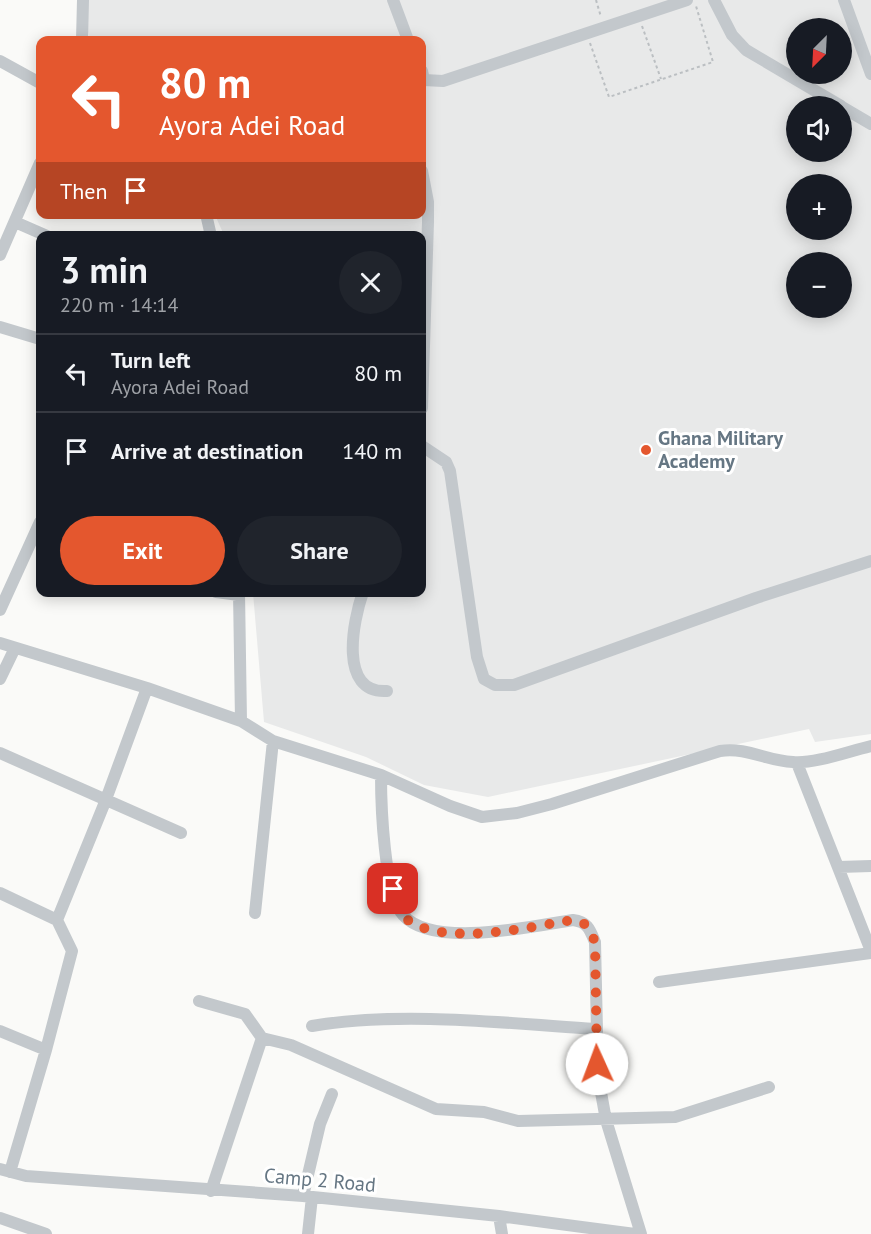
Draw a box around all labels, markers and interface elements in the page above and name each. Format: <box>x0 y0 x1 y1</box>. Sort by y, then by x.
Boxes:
north arrow <box>786 18 852 84</box>
map controls <box>786 18 852 318</box>
text: 80 m <box>159 55 251 110</box>
icon: left <box>60 60 138 138</box>
button: sound <box>786 96 852 162</box>
text: Ayora Adei Road <box>159 108 345 142</box>
icon: arrive <box>119 174 152 207</box>
button: + <box>786 174 852 240</box>
text: Then <box>60 177 107 205</box>
text: 3 min <box>60 246 148 293</box>
button: close <box>339 251 402 314</box>
button: − <box>786 252 852 318</box>
text: 220 m · 14:14 <box>60 292 178 318</box>
text: Turn left <box>111 346 191 374</box>
icon: left <box>60 357 93 390</box>
text: 80 m <box>354 359 402 387</box>
text: Ayora Adei Road <box>111 374 249 400</box>
place label: Ghana Military Academy <box>658 425 783 474</box>
icon: arrive <box>60 435 93 468</box>
text: Arrive at destination <box>111 437 303 465</box>
text: 140 m <box>342 437 402 465</box>
marker: Ghana Military Academy <box>639 443 653 457</box>
button: Exit <box>60 516 225 585</box>
button: Share <box>237 516 402 585</box>
pin <box>367 863 418 914</box>
icon: arrive <box>376 872 409 905</box>
position arrow <box>565 1032 629 1096</box>
street label: Camp 2 Road <box>263 1162 377 1198</box>

